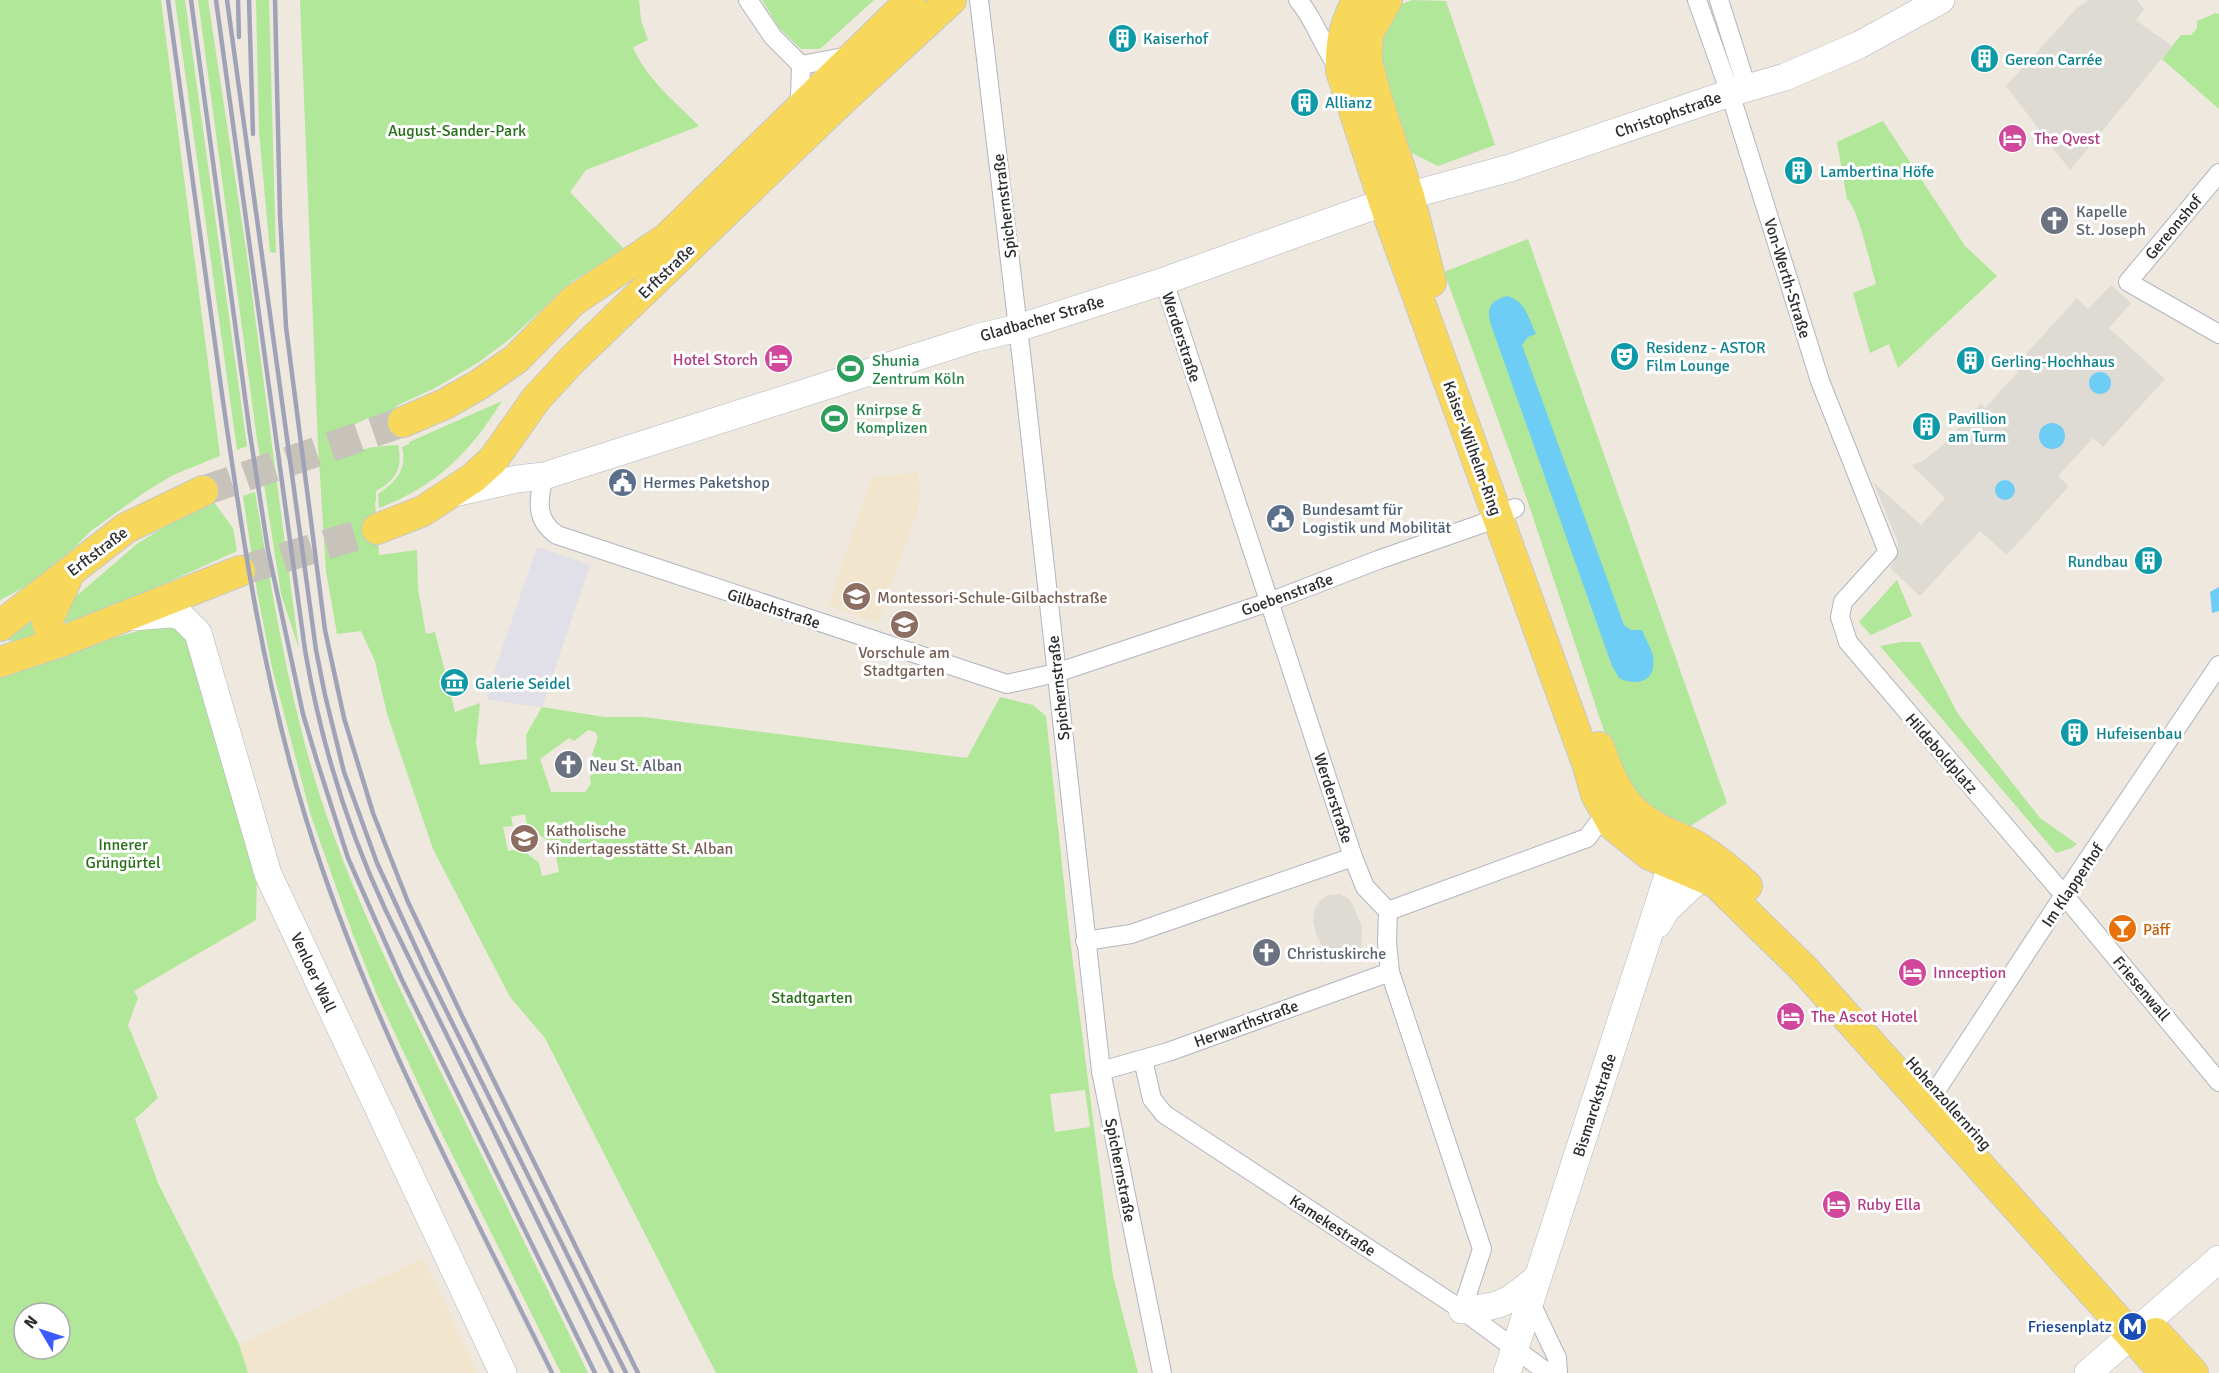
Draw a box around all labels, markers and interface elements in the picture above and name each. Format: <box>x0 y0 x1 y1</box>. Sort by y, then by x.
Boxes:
building icon: Kaiserhof <box>1106 22 1138 54</box>
place label: Kaiserhof <box>1143 29 1209 49</box>
building icon: Gereon Carrée <box>1968 43 2000 75</box>
place label: Gereon Carrée <box>2005 50 2103 70</box>
building icon: Allianz <box>1288 86 1320 118</box>
street label: Christophstraße <box>1612 87 1724 143</box>
place label: Allianz <box>1325 93 1372 113</box>
park label: August-Sander-Park <box>388 121 526 141</box>
hotel icon: The Qvest <box>1997 122 2029 154</box>
place label: The Qvest <box>2034 129 2101 149</box>
street label: Spichernstraße <box>989 152 1021 259</box>
building icon: Lambertina Höfe <box>1783 155 1815 187</box>
place label: Lambertina Höfe <box>1820 162 1934 182</box>
street label: Gereonshof <box>2141 191 2207 264</box>
place label: Kapelle St. Joseph <box>2076 202 2146 240</box>
church icon: Kapelle St. Joseph <box>2039 204 2071 236</box>
street label: Von-Werth-Straße <box>1759 216 1815 341</box>
street label: Erftstraße <box>634 240 699 303</box>
street label: Werderstraße <box>1157 290 1205 385</box>
street label: Gladbacher Straße <box>978 292 1107 346</box>
place label: Residenz - ASTOR Film Lounge <box>1646 338 1766 376</box>
theatre icon: Residenz - ASTOR Film Lounge <box>1609 340 1641 372</box>
hotel icon: Hotel Storch <box>763 343 795 375</box>
building icon: Gerling-Hochhaus <box>1954 345 1986 377</box>
place label: Hotel Storch <box>673 350 758 370</box>
place label: Shunia Zentrum Köln <box>872 351 965 389</box>
place label: Gerling-Hochhaus <box>1991 352 2115 372</box>
sports icon: Shunia Zentrum Köln <box>835 353 867 385</box>
street label: Kaiser-Wilhelm-Ring <box>1438 378 1506 518</box>
place label: Knirpse & Komplizen <box>856 400 927 438</box>
sports icon: Knirpse & Komplizen <box>819 402 851 434</box>
place label: Pavillion am Turm <box>1948 409 2007 447</box>
building icon: Pavillion am Turm <box>1911 411 1943 443</box>
public building icon: Hermes Paketshop <box>606 466 638 498</box>
place label: Hermes Paketshop <box>643 473 770 493</box>
place label: Bundesamt für Logistik und Mobilität <box>1302 500 1452 538</box>
public building icon: Bundesamt für Logistik und Mobilität <box>1265 502 1297 534</box>
street label: Erftstraße <box>63 523 132 581</box>
building icon: Rundbau <box>2133 545 2165 577</box>
place label: Rundbau <box>2067 552 2128 572</box>
street label: Goebenstraße <box>1239 569 1336 621</box>
school or university icon: Montessori-Schule-Gilbachstraße <box>840 581 872 613</box>
street label: Gilbachstraße <box>725 585 823 633</box>
place label: Montessori-Schule-Gilbachstraße <box>877 588 1107 608</box>
school or university icon: Vorschule am Stadtgarten <box>888 608 920 640</box>
street label: Spichernstraße <box>1044 635 1074 741</box>
place label: Vorschule am Stadtgarten <box>858 643 950 681</box>
museum icon: Galerie Seidel <box>438 667 470 699</box>
place label: Galerie Seidel <box>475 674 571 694</box>
street label: Hildeboldplatz <box>1901 709 1982 798</box>
building icon: Hufeisenbau <box>2059 717 2091 749</box>
place label: Hufeisenbau <box>2096 724 2182 744</box>
church icon: Neu St. Alban <box>552 749 584 781</box>
street label: Werderstraße <box>1309 751 1357 846</box>
place label: Neu St. Alban <box>589 756 682 776</box>
place label: Katholische Kindertagesstätte St. Alban <box>546 821 733 859</box>
school or university icon: Katholische Kindertagesstätte St. Alban <box>509 823 541 855</box>
park label: Innerer Grüngürtel <box>85 835 161 873</box>
street label: Im Klapperhof <box>2038 839 2108 931</box>
bar icon: Päff <box>2106 913 2138 945</box>
place label: Päff <box>2143 920 2171 940</box>
street label: Venloer Wall <box>286 929 340 1016</box>
church icon: Christuskirche <box>1250 937 1282 969</box>
place label: Christuskirche <box>1287 944 1386 964</box>
street label: Friesenwall <box>2108 952 2174 1025</box>
hotel icon: Innception <box>1896 956 1928 988</box>
place label: Innception <box>1933 963 2006 983</box>
park label: Stadtgarten <box>771 988 853 1008</box>
street label: Herwarthstraße <box>1191 996 1301 1052</box>
hotel icon: The Ascot Hotel <box>1774 1000 1806 1032</box>
place label: The Ascot Hotel <box>1811 1007 1918 1027</box>
street label: Bismarckstraße <box>1569 1051 1621 1160</box>
street label: Hohenzollernring <box>1901 1053 1996 1155</box>
street label: Spichernstraße <box>1100 1117 1140 1224</box>
hotel icon: Ruby Ella <box>1820 1188 1852 1220</box>
street label: Kamekestraße <box>1286 1191 1379 1261</box>
place label: Ruby Ella <box>1857 1195 1921 1215</box>
north arrow <box>12 1301 72 1361</box>
metro station icon: Friesenplatz <box>2117 1310 2149 1342</box>
text: N <box>20 1312 42 1333</box>
place label: Friesenplatz <box>2028 1317 2112 1337</box>

